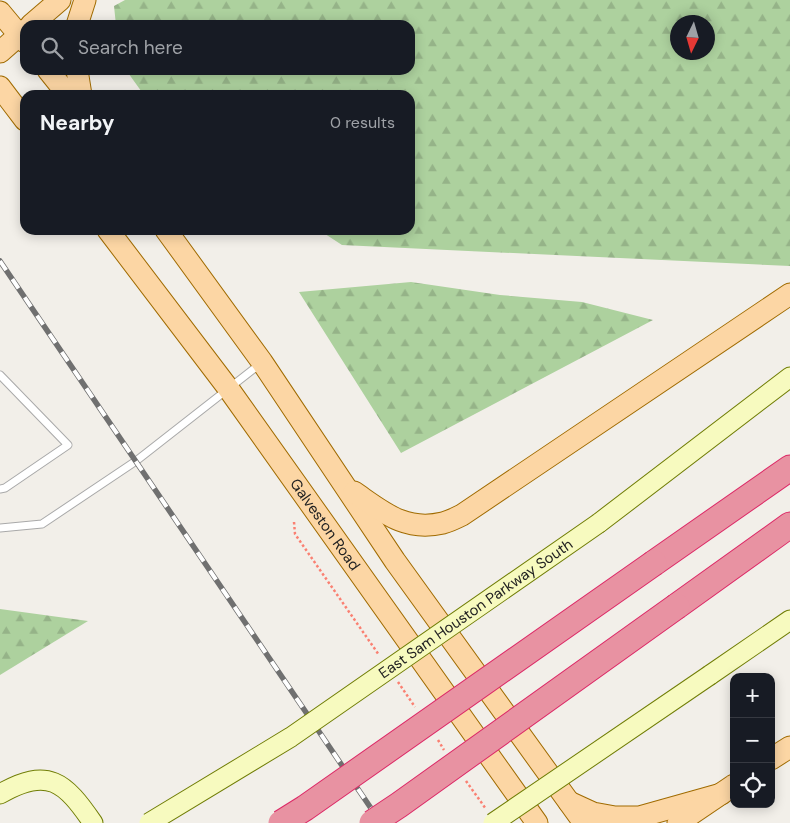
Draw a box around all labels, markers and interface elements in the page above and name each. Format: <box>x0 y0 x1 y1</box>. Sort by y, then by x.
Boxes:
north arrow <box>670 15 715 60</box>
search box <box>20 20 415 75</box>
icon: search <box>38 34 66 62</box>
text: Search here <box>78 35 183 60</box>
text: Nearby <box>40 109 114 137</box>
text: 0 results <box>330 112 395 133</box>
street label: Galveston Road <box>286 475 365 575</box>
street label: East Sam Houston Parkway South <box>375 534 577 683</box>
map controls <box>730 673 775 808</box>
button: + <box>730 673 775 718</box>
button: − <box>730 718 775 763</box>
button: locate <box>730 763 775 808</box>

